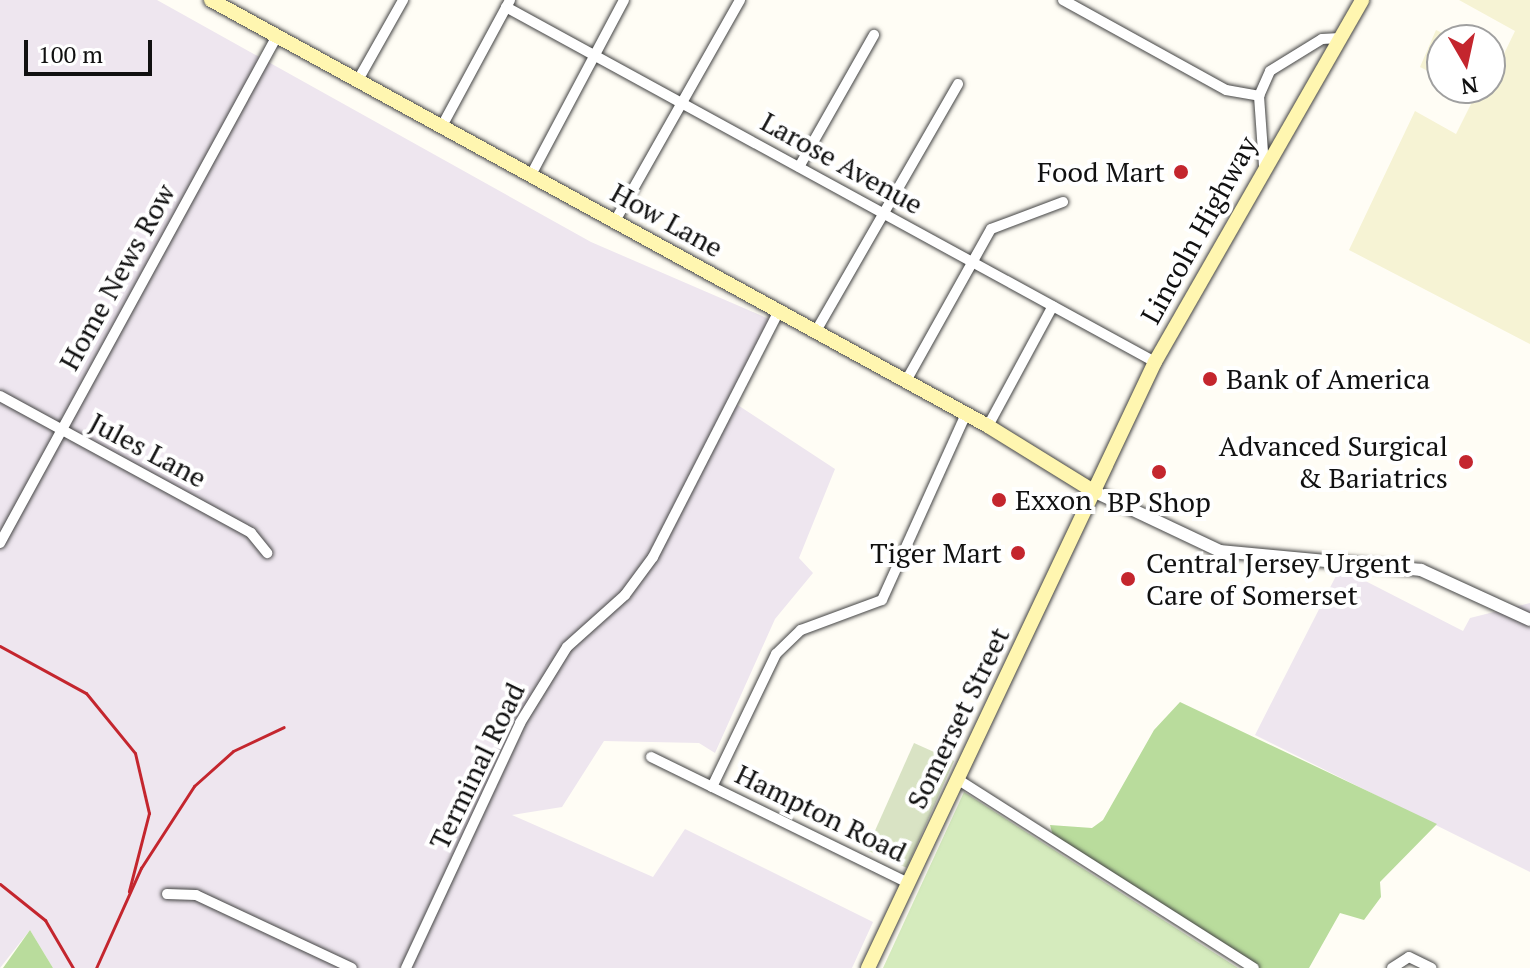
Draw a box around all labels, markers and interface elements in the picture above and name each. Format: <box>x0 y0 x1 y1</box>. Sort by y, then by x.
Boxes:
scale bar <box>28 24 156 74</box>
north arrow <box>1426 24 1506 104</box>
text: 100 m <box>38 38 103 70</box>
text: N <box>1459 71 1480 102</box>
street label: Larose Avenue <box>755 105 929 221</box>
street label: Lincoln Highway <box>1134 130 1264 330</box>
place label: Food Mart <box>1037 155 1165 189</box>
marker: Food Mart <box>1172 163 1190 181</box>
street label: How Lane <box>605 176 729 264</box>
street label: Home News Row <box>52 178 182 376</box>
place label: Bank of America <box>1226 362 1431 396</box>
marker: Bank of America <box>1201 370 1219 388</box>
street label: Jules Lane <box>84 405 212 495</box>
place label: Advanced Surgical & Bariatrics <box>1219 429 1448 495</box>
marker: Advanced Surgical & Bariatrics <box>1455 451 1477 473</box>
marker: BP Shop <box>1150 463 1168 481</box>
place label: Exxon <box>1015 483 1092 517</box>
place label: BP Shop <box>1107 485 1211 519</box>
marker: Exxon <box>990 491 1008 509</box>
place label: Tiger Mart <box>870 536 1002 570</box>
marker: Tiger Mart <box>1009 544 1027 562</box>
place label: Central Jersey Urgent Care of Somerset <box>1146 546 1411 612</box>
marker: Central Jersey Urgent Care of Somerset <box>1117 568 1139 590</box>
street label: Somerset Street <box>900 622 1016 814</box>
street label: Terminal Road <box>422 677 532 855</box>
street label: Hampton Road <box>730 757 912 869</box>

